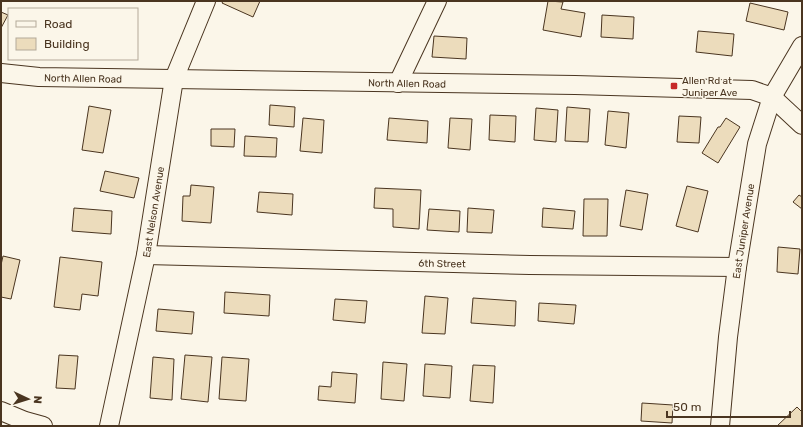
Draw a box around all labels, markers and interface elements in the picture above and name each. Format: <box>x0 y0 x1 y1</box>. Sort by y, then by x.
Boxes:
legend <box>8 8 138 60</box>
text: Road <box>44 17 72 31</box>
text: Building <box>44 37 90 51</box>
street label: North Allen Road <box>44 72 122 86</box>
place label: Allen Rd at Juniper Ave <box>682 75 738 99</box>
street label: North Allen Road <box>368 77 446 91</box>
marker: Allen Rd at Juniper Ave <box>669 81 679 91</box>
street label: East Nelson Avenue <box>141 165 167 259</box>
street label: East Juniper Avenue <box>731 182 757 280</box>
street label: 6th Street <box>418 258 466 270</box>
north arrow <box>8 379 48 419</box>
scale bar <box>667 393 790 419</box>
text: N <box>31 395 44 404</box>
text: 50 m <box>673 400 701 414</box>

